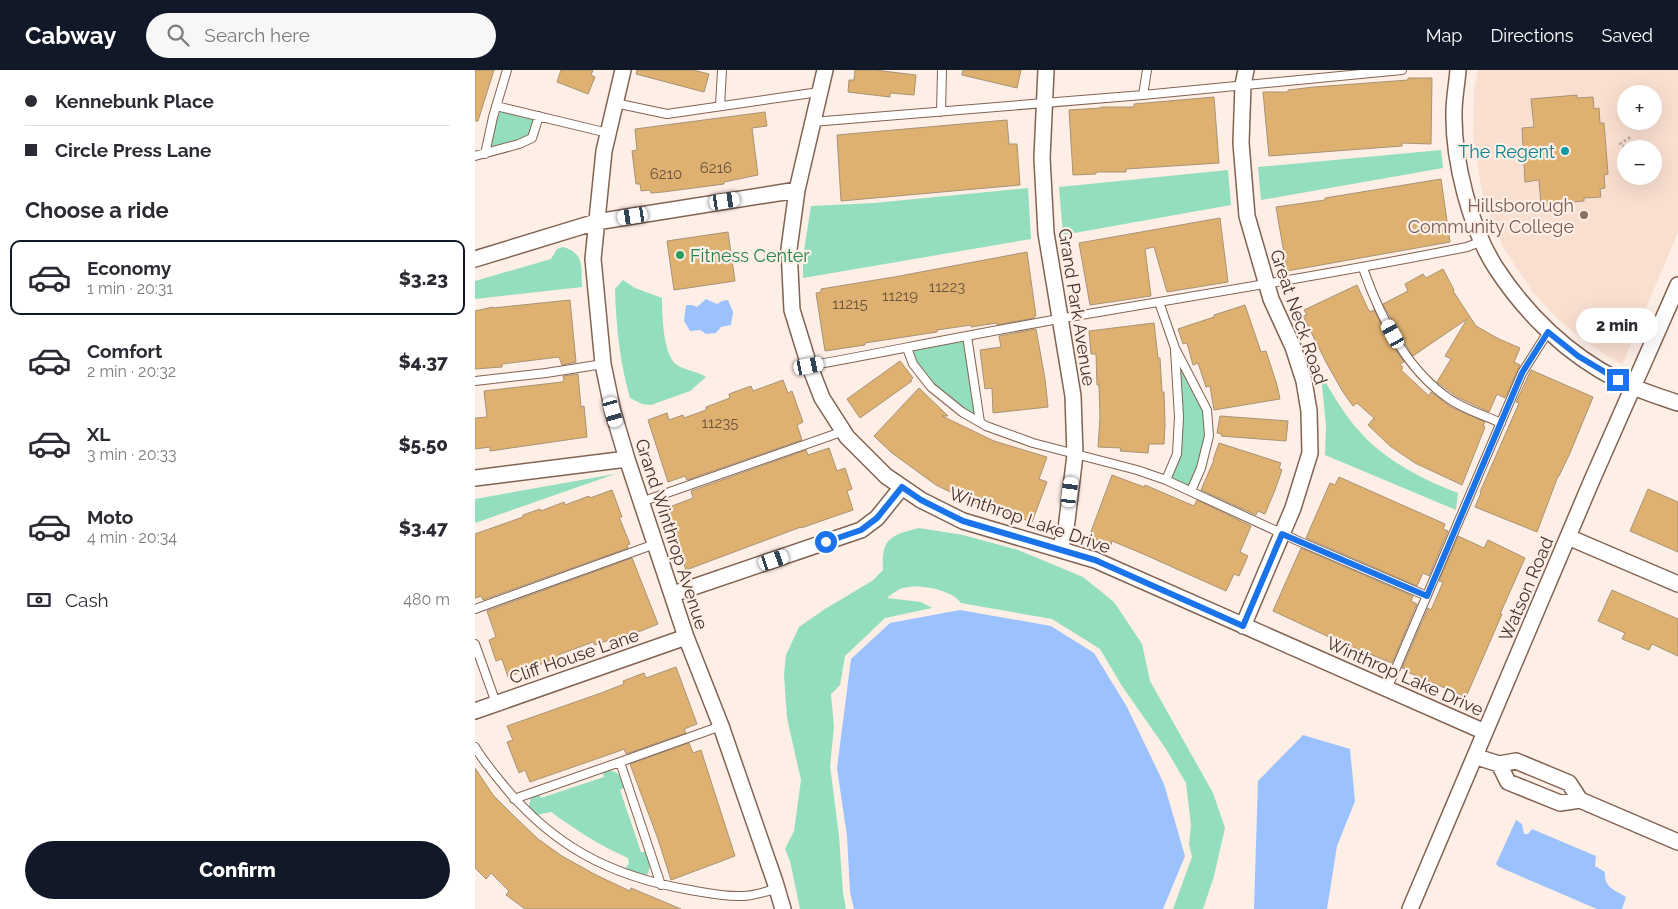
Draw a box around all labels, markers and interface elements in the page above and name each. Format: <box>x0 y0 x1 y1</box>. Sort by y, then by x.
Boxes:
search box <box>146 13 496 58</box>
text: Cabway <box>25 21 116 50</box>
icon: search <box>164 21 192 49</box>
text: Search here <box>204 24 310 46</box>
text: Map <box>1426 25 1462 46</box>
text: Directions <box>1490 25 1574 46</box>
text: Saved <box>1602 25 1653 46</box>
map controls <box>1617 85 1662 185</box>
button: + <box>1617 85 1662 130</box>
text: Kennebunk Place <box>55 90 214 112</box>
text: Circle Press Lane <box>55 139 211 161</box>
button: − <box>1617 140 1662 185</box>
place label: The Regent <box>1458 141 1555 162</box>
marker: The Regent <box>1559 145 1571 157</box>
house number: 6216 <box>700 159 732 177</box>
house number: 6210 <box>650 165 682 183</box>
car <box>709 191 740 211</box>
place label: Hillsborough Community College <box>1408 195 1574 237</box>
text: Choose a ride <box>25 197 169 223</box>
car <box>617 206 648 226</box>
marker: Hillsborough Community College <box>1578 209 1590 221</box>
street label: Grand Park Avenue <box>1054 227 1100 388</box>
place label: Fitness Center <box>690 245 810 266</box>
street label: Great Neck Road <box>1266 247 1332 387</box>
marker: Fitness Center <box>674 249 686 261</box>
icon: car <box>27 255 72 300</box>
text: Economy <box>87 257 171 279</box>
text: $3.23 <box>399 267 448 289</box>
house number: 11223 <box>929 278 965 296</box>
text: 1 min · 20:31 <box>87 279 173 298</box>
house number: 11219 <box>882 287 918 305</box>
house number: 11215 <box>832 295 868 313</box>
callout: 2 min <box>1577 308 1659 342</box>
text: 2 min <box>1596 316 1638 335</box>
car <box>1379 317 1406 351</box>
icon: car <box>27 338 72 383</box>
text: Comfort <box>87 340 162 362</box>
text: $4.37 <box>399 350 448 372</box>
car <box>792 356 825 376</box>
text: 2 min · 20:32 <box>87 362 176 381</box>
route end <box>1607 369 1629 391</box>
car <box>601 396 624 428</box>
house number: 11235 <box>702 414 738 432</box>
icon: car <box>27 421 72 466</box>
text: XL <box>87 423 110 445</box>
text: $5.50 <box>398 433 448 455</box>
street label: Grand Winthrop Avenue <box>631 436 713 632</box>
text: 3 min · 20:33 <box>87 445 177 464</box>
car <box>1060 476 1079 508</box>
street label: Winthrop Lake Drive <box>946 482 1114 558</box>
icon: car <box>27 504 72 549</box>
text: Moto <box>87 506 133 528</box>
text: $3.47 <box>399 516 448 538</box>
text: 4 min · 20:34 <box>87 528 177 547</box>
route start <box>815 531 837 553</box>
street label: Watson Road <box>1495 534 1557 644</box>
car <box>757 548 790 572</box>
icon: cash <box>25 586 53 614</box>
text: Cash <box>65 589 109 611</box>
text: 480 m <box>403 590 450 609</box>
street label: Cliff House Lane <box>506 624 642 688</box>
street label: Winthrop Lake Drive <box>1323 632 1487 720</box>
button: Confirm <box>25 841 450 899</box>

